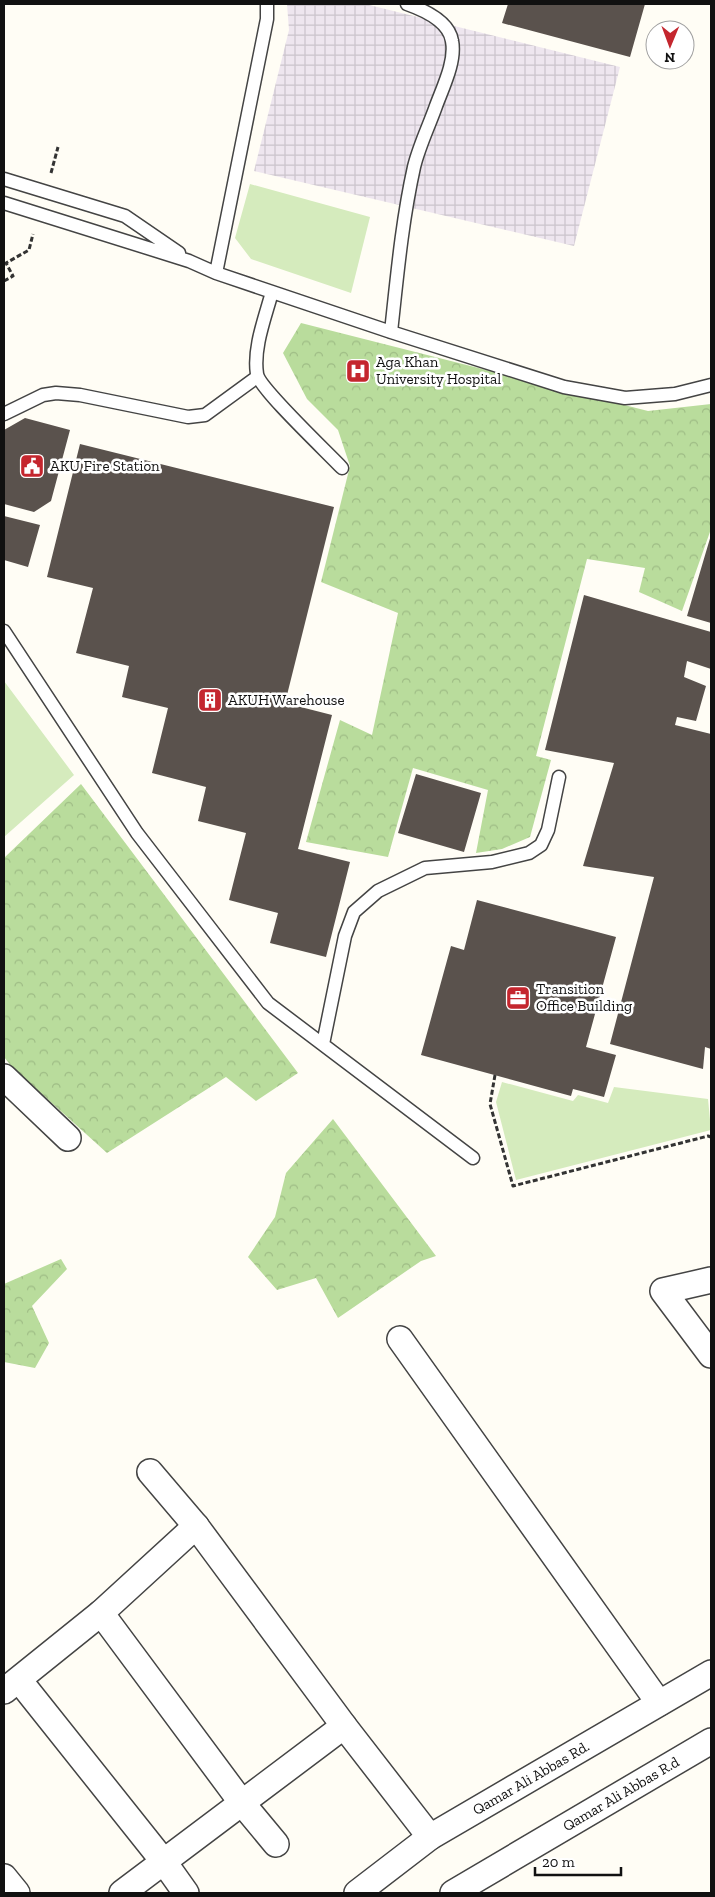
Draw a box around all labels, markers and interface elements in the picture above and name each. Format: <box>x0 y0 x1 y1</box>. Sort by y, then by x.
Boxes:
north arrow <box>645 20 695 70</box>
text: N <box>664 49 675 66</box>
place label: Aga Khan University Hospital <box>376 353 501 388</box>
hospital icon: Aga Khan University Hospital <box>345 358 371 384</box>
public building icon: AKU Fire Station <box>19 453 45 479</box>
place label: AKU Fire Station <box>50 457 160 475</box>
building icon: AKUH Warehouse <box>197 687 223 713</box>
place label: AKUH Warehouse <box>228 691 344 709</box>
place label: Transition Office Building <box>536 980 632 1015</box>
office icon: Transition Office Building <box>505 985 531 1011</box>
street label: Qamar Ali Abbas Rd. <box>470 1737 593 1819</box>
street label: Qamar Ali Abbas R.d <box>560 1752 683 1835</box>
scale bar <box>535 1844 621 1876</box>
text: 20 m <box>542 1853 575 1871</box>

